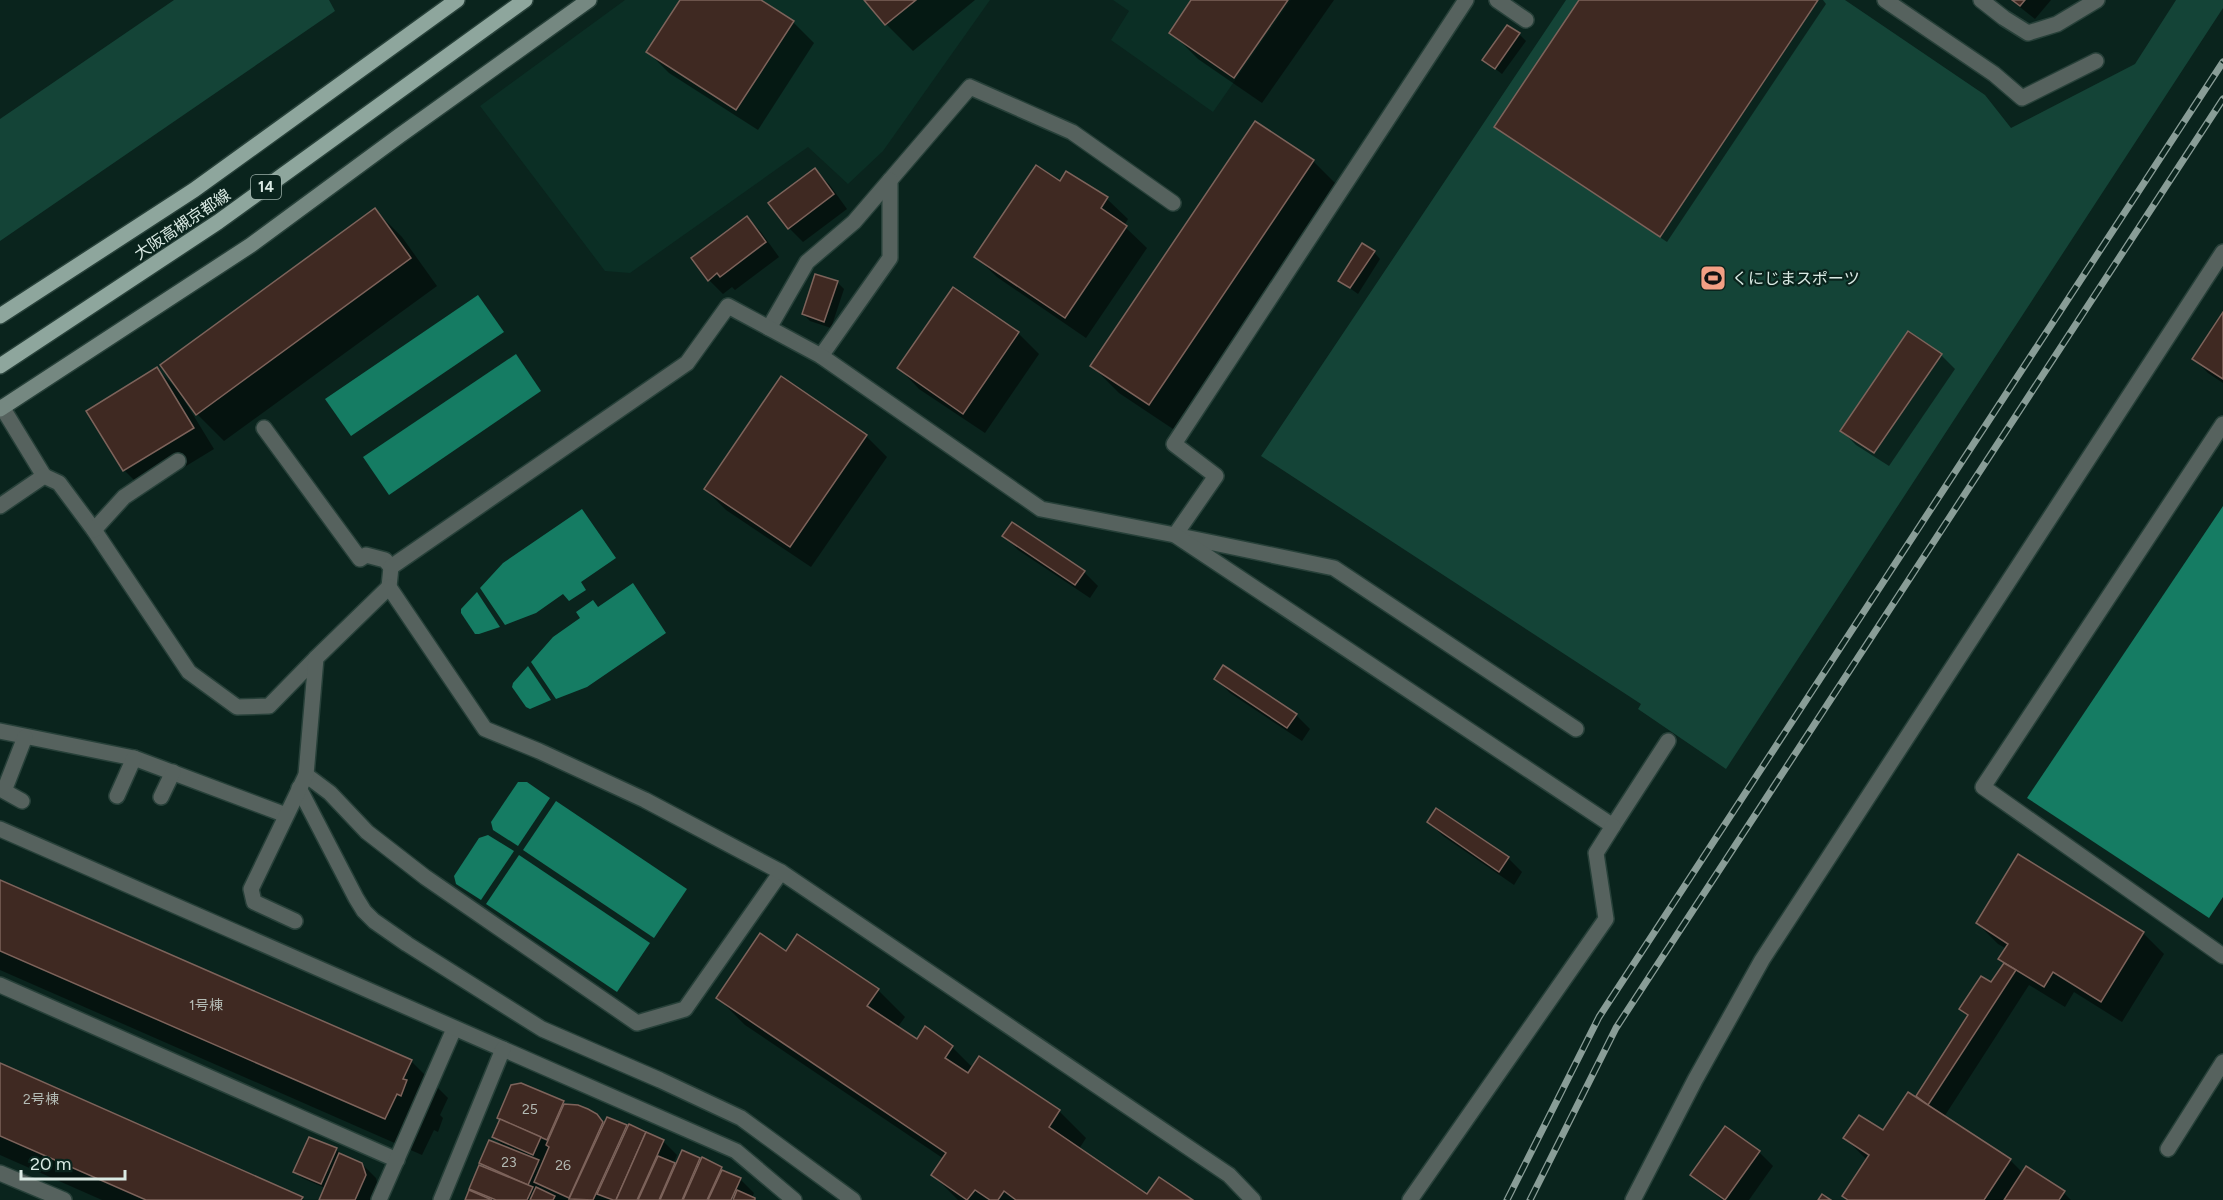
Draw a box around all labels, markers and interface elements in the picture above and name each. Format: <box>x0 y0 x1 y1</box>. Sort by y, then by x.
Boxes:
road number: 14 <box>251 175 281 199</box>
street label: 大阪高槻京都線 <box>131 185 234 264</box>
sports icon: くにじまスポーツ <box>1698 263 1728 293</box>
place label: くにじまスポーツ <box>1732 269 1860 288</box>
house number: 1号棟 <box>189 997 223 1014</box>
house number: 2号棟 <box>23 1091 59 1108</box>
house number: 25 <box>522 1101 538 1118</box>
scale bar <box>21 1143 124 1181</box>
text: 20 m <box>30 1153 71 1175</box>
house number: 23 <box>501 1154 517 1171</box>
house number: 26 <box>555 1157 571 1174</box>

